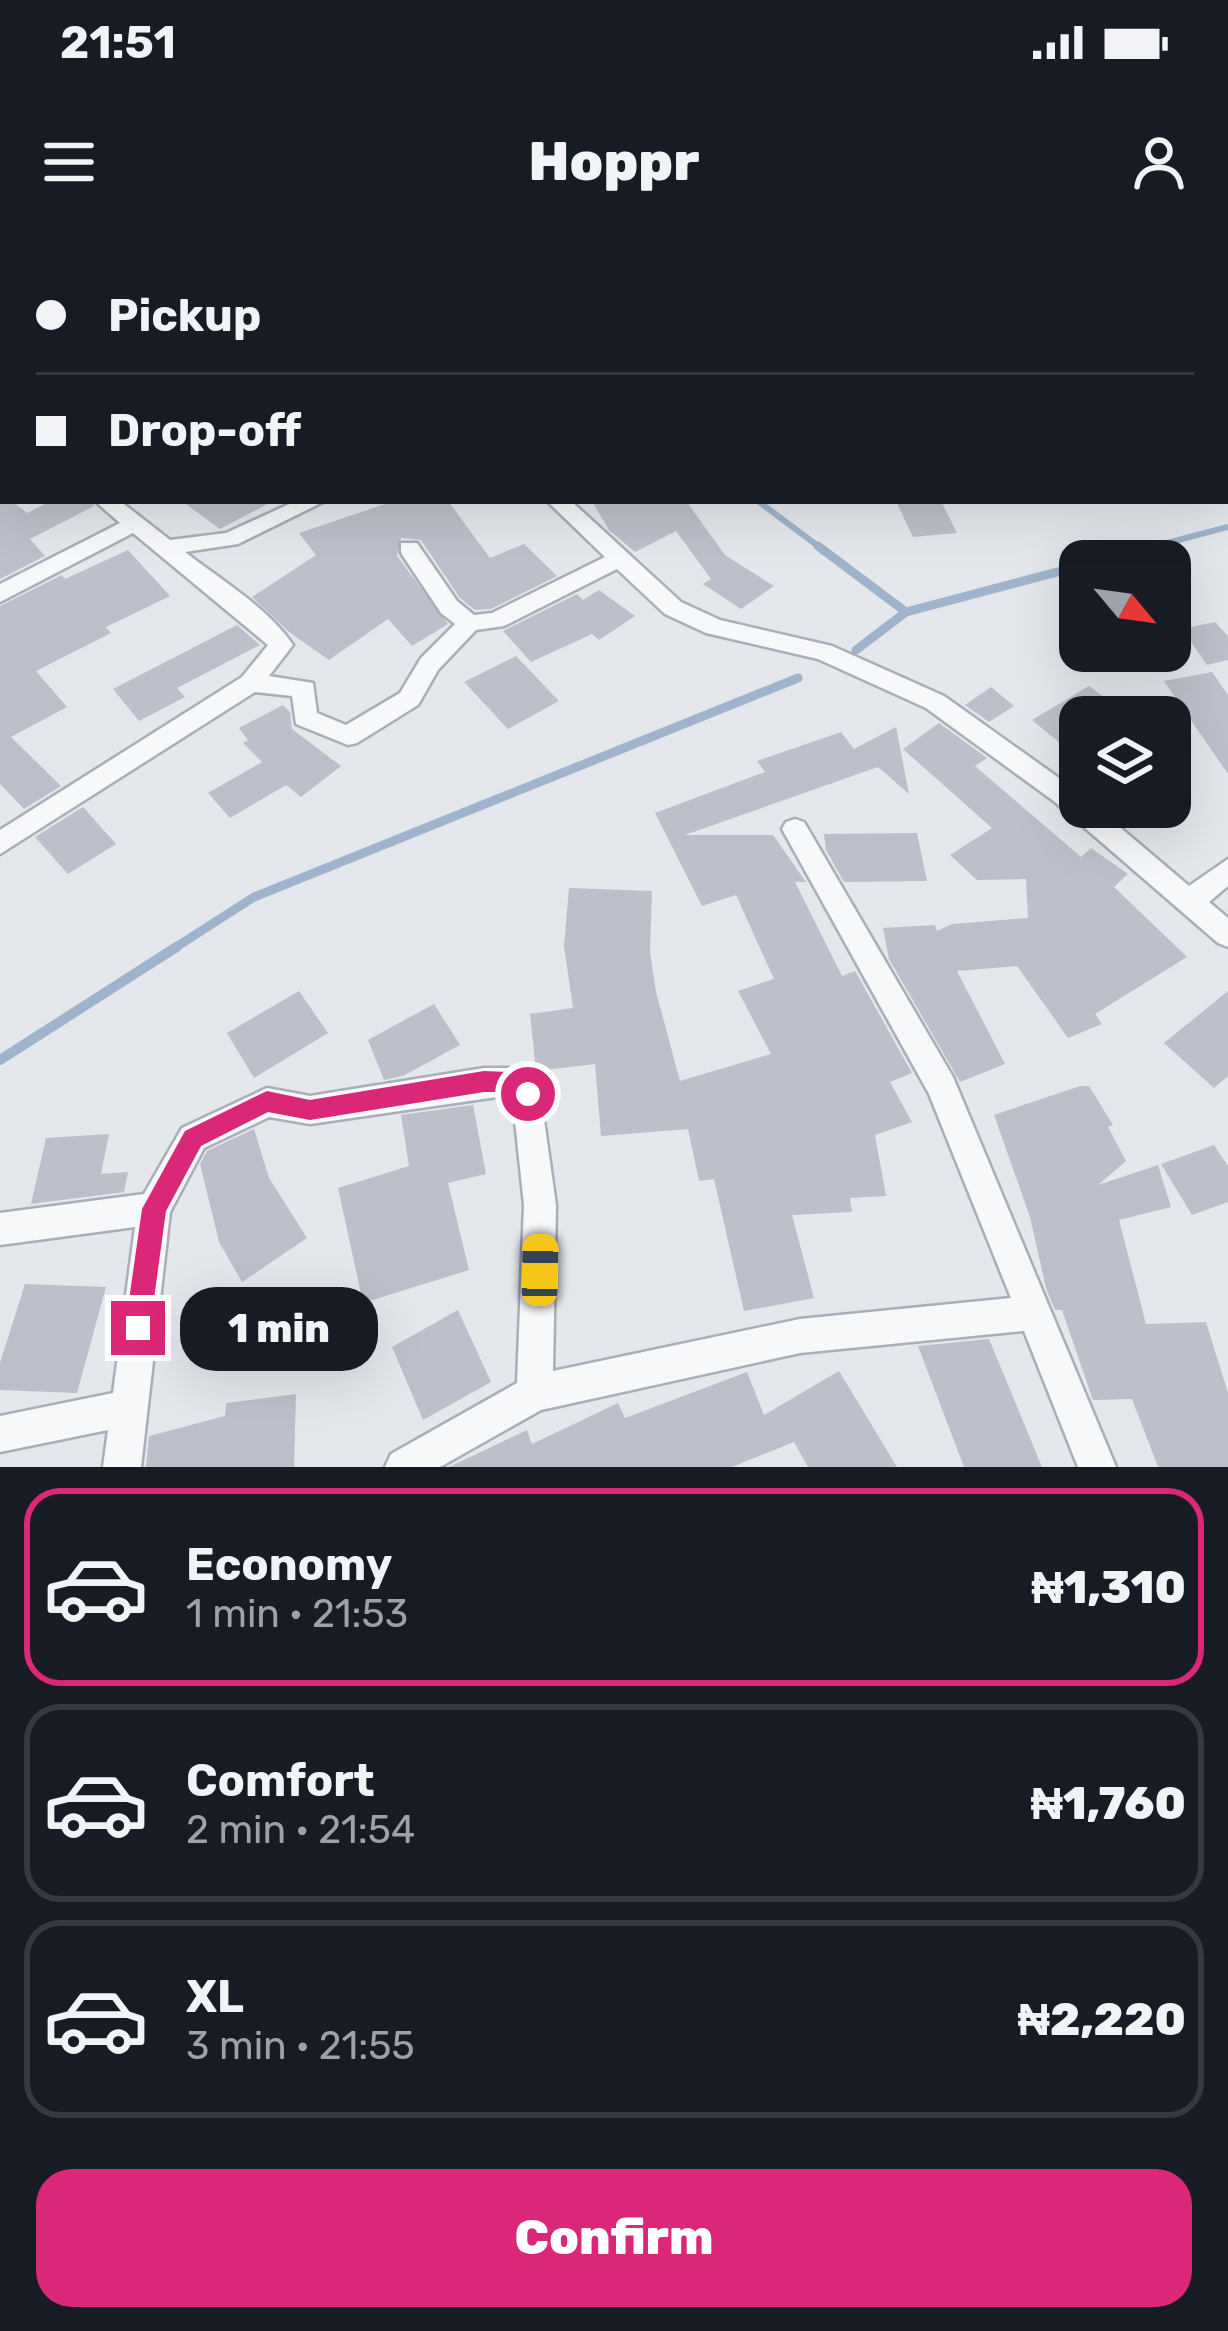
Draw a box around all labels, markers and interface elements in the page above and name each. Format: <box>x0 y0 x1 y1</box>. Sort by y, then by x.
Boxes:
text: 21:51 <box>60 16 176 69</box>
icon: menu <box>36 129 102 195</box>
icon: person <box>1126 129 1192 195</box>
text: Hoppr <box>529 130 699 194</box>
text: Pickup <box>108 289 261 342</box>
text: Drop-off <box>108 404 301 457</box>
north arrow <box>1059 540 1191 672</box>
map controls <box>1059 540 1191 828</box>
button: layers <box>1059 696 1191 828</box>
route start <box>501 1067 555 1121</box>
car <box>521 1234 559 1306</box>
callout: 1 min <box>180 1286 378 1370</box>
route end <box>111 1301 165 1355</box>
text: 1 min <box>228 1306 330 1352</box>
icon: car <box>42 1533 150 1641</box>
text: Economy <box>186 1538 392 1591</box>
text: ₦1,310 <box>1031 1561 1186 1614</box>
text: 1 min · 21:53 <box>186 1591 408 1637</box>
icon: car <box>42 1749 150 1857</box>
text: Comfort <box>186 1754 375 1807</box>
text: ₦1,760 <box>1031 1777 1186 1830</box>
text: 2 min · 21:54 <box>186 1807 415 1853</box>
icon: car <box>42 1965 150 2073</box>
text: XL <box>186 1970 244 2023</box>
text: ₦2,220 <box>1018 1993 1186 2046</box>
text: 3 min · 21:55 <box>186 2023 415 2069</box>
button: Confirm <box>36 2169 1192 2307</box>

